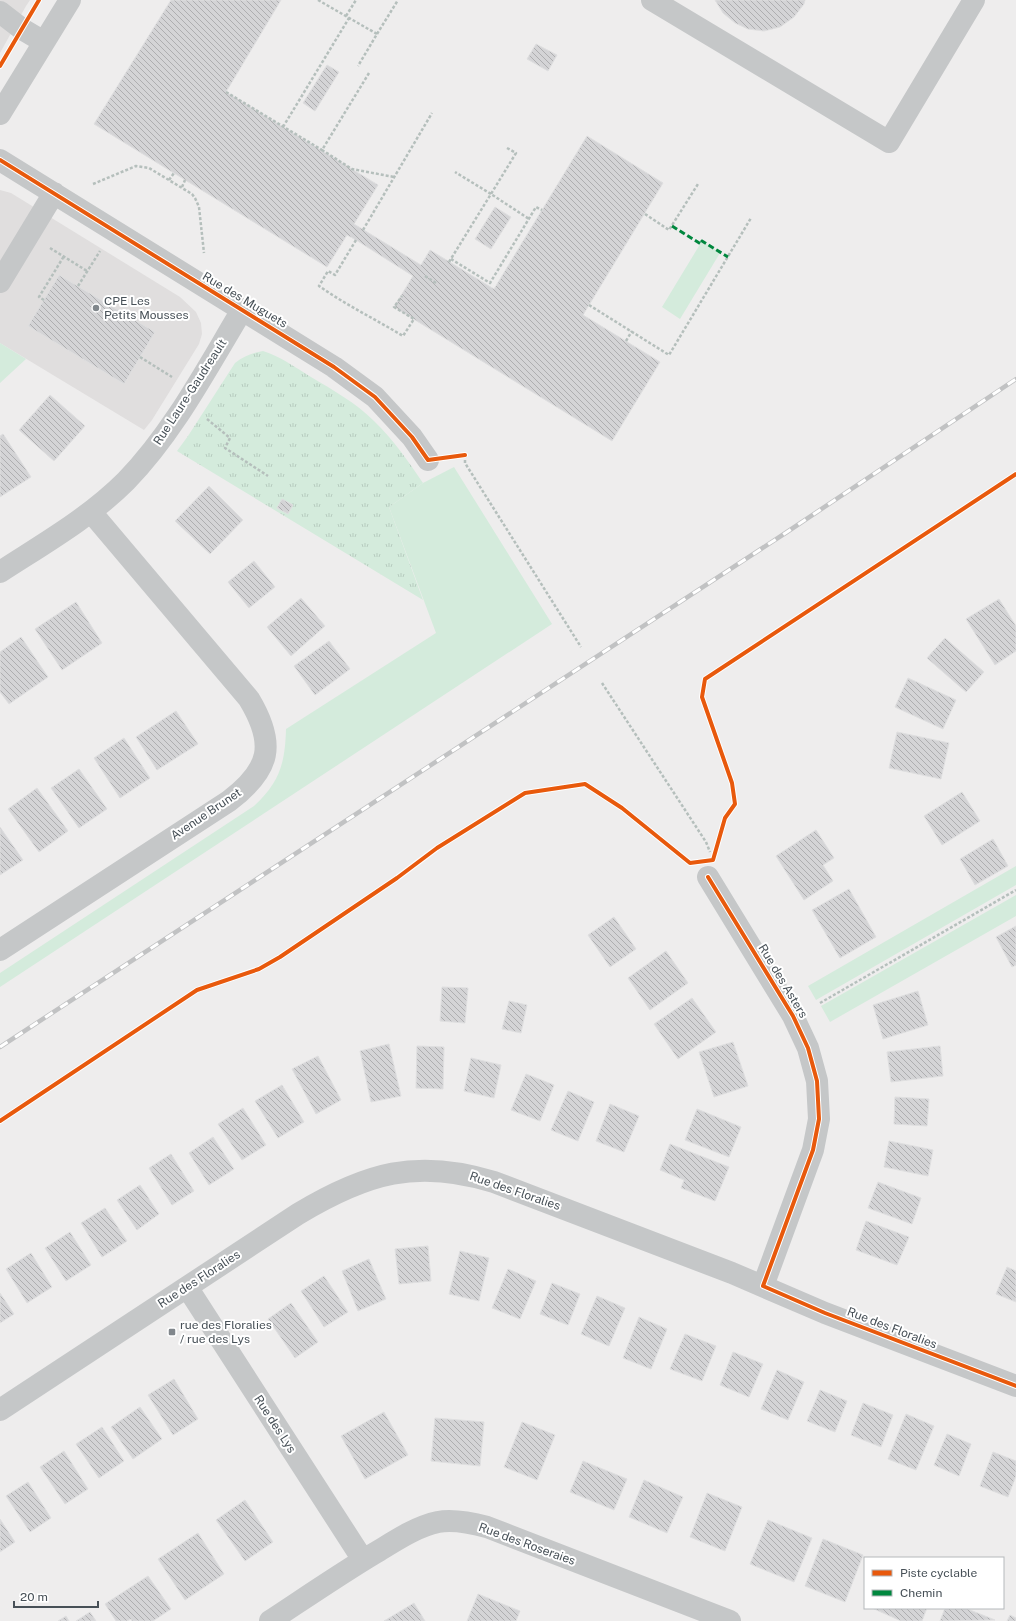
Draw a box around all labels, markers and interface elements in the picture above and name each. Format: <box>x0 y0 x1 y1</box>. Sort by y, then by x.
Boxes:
street label: Rue des Muguets <box>200 269 290 331</box>
place label: CPE Les Petits Mousses <box>104 294 189 322</box>
marker: CPE Les Petits Mousses <box>91 303 101 313</box>
street label: Rue Laure-Gaudreault <box>150 336 230 448</box>
street label: Avenue Brunet <box>168 785 244 843</box>
street label: Rue des Asters <box>755 942 811 1020</box>
street label: Rue des Floralies <box>468 1169 562 1213</box>
street label: Rue des Floralies <box>155 1247 243 1311</box>
street label: Rue des Floralies <box>845 1304 939 1352</box>
place label: rue des Floralies / rue des Lys <box>180 1318 272 1346</box>
marker: rue des Floralies / rue des Lys <box>167 1327 177 1337</box>
street label: Rue des Lys <box>251 1392 299 1456</box>
street label: Rue des Roseraies <box>477 1520 577 1568</box>
legend <box>864 1557 1004 1609</box>
text: Piste cyclable <box>900 1566 977 1580</box>
scale bar <box>14 1583 98 1609</box>
text: Chemin <box>900 1586 942 1600</box>
text: 20 m <box>20 1590 48 1604</box>

